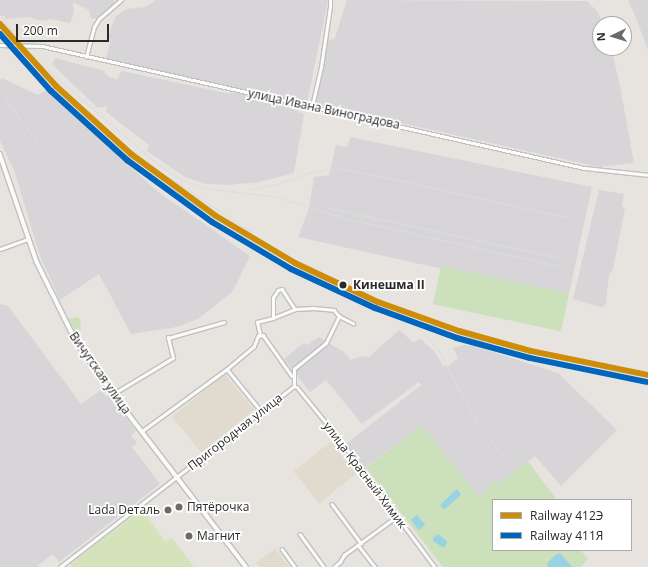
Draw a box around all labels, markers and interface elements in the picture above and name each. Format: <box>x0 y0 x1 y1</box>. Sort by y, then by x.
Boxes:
scale bar <box>18 16 111 42</box>
north arrow <box>592 16 632 56</box>
text: 200 m <box>23 22 58 39</box>
text: N <box>593 32 608 42</box>
street label: улица Ивана Виноградова <box>247 86 401 132</box>
marker: Кинешма II <box>336 278 350 292</box>
place label: Кинешма II <box>353 278 425 292</box>
street label: Вичугская улица <box>66 329 134 417</box>
street label: Пригородная улица <box>185 391 285 473</box>
street label: улица Красный Химик <box>320 419 410 531</box>
legend <box>492 499 632 551</box>
place label: Пятёрочка <box>187 500 249 514</box>
marker: Пятёрочка <box>174 502 184 512</box>
place label: Lada Dеталь <box>88 503 160 517</box>
marker: Lada Dеталь <box>163 505 173 515</box>
text: Railway 412Э <box>530 507 603 524</box>
text: Railway 411Я <box>530 527 603 544</box>
place label: Магнит <box>197 529 241 543</box>
marker: Магнит <box>184 531 194 541</box>

